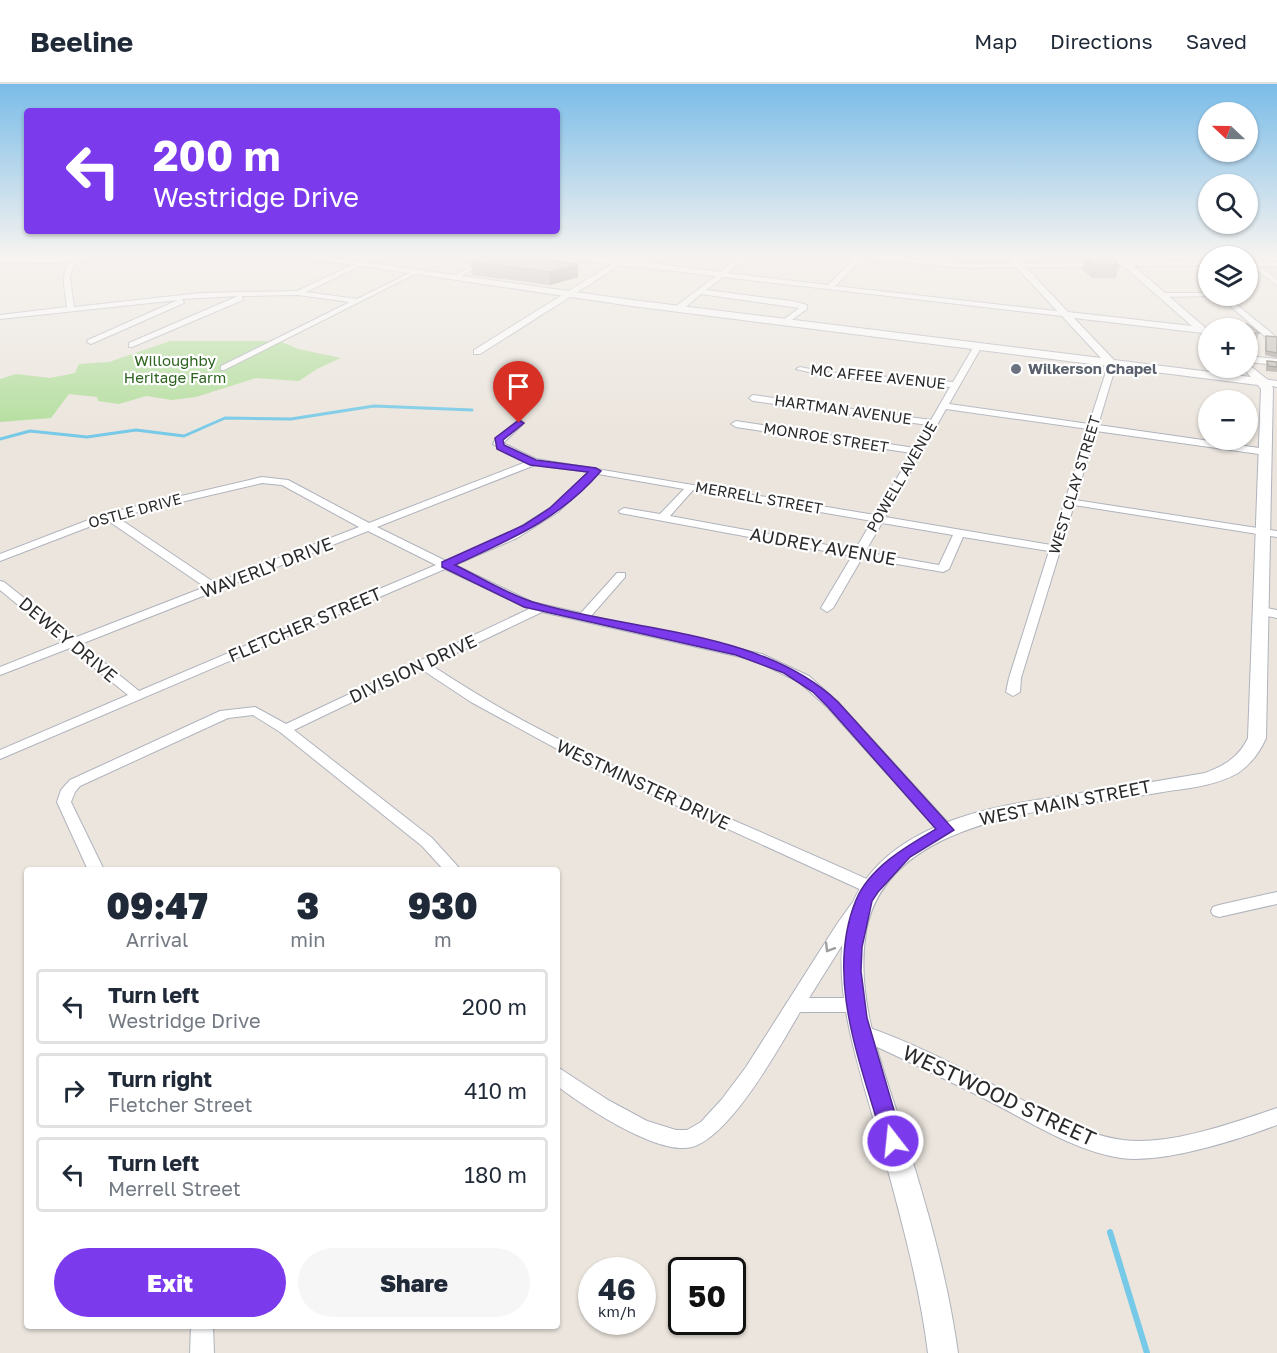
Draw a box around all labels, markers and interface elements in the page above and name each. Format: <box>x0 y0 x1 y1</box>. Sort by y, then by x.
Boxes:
text: Beeline <box>30 25 133 58</box>
text: Map <box>974 28 1017 54</box>
text: Directions <box>1050 28 1153 54</box>
text: Saved <box>1186 28 1247 54</box>
north arrow <box>1198 102 1258 162</box>
map controls <box>1198 102 1258 450</box>
text: 200 m <box>153 130 280 180</box>
icon: left <box>54 132 132 210</box>
button: search <box>1198 174 1258 234</box>
text: Westridge Drive <box>153 181 359 213</box>
button: layers <box>1198 246 1258 306</box>
button: + <box>1198 318 1258 378</box>
park label: Willoughby Heritage Farm <box>124 351 226 386</box>
place label: Wilkerson Chapel <box>1028 359 1157 377</box>
street label: MC AFFEE AVENUE <box>809 360 947 392</box>
pin <box>493 361 544 423</box>
marker: Wilkerson Chapel <box>1009 362 1023 376</box>
icon: arrive <box>502 370 535 403</box>
street label: HARTMAN AVENUE <box>773 390 913 428</box>
button: − <box>1198 390 1258 450</box>
street label: WEST CLAY STREET <box>1044 413 1104 556</box>
street label: MONROE STREET <box>762 418 890 456</box>
street label: POWELL AVENUE <box>862 418 940 535</box>
street label: MERRELL STREET <box>694 477 824 517</box>
street label: OSTLE DRIVE <box>86 489 183 531</box>
street label: AUDREY AVENUE <box>748 522 898 570</box>
street label: WAVERLY DRIVE <box>198 532 336 602</box>
street label: FLETCHER STREET <box>225 582 385 666</box>
street label: DEWEY DRIVE <box>15 592 122 687</box>
street label: DIVISION DRIVE <box>345 629 480 707</box>
street label: WESTMINSTER DRIVE <box>553 734 734 834</box>
street label: WEST MAIN STREET <box>977 775 1153 829</box>
text: 09:47 <box>106 884 208 927</box>
text: 3 <box>297 884 319 927</box>
text: 930 <box>408 884 478 927</box>
text: Arrival <box>126 927 188 951</box>
text: min <box>290 927 326 951</box>
text: m <box>434 927 452 951</box>
one-way arrow <box>825 942 837 952</box>
text: Turn left <box>108 981 199 1008</box>
icon: left <box>57 990 90 1023</box>
text: 200 m <box>462 993 527 1020</box>
text: Westridge Drive <box>108 1008 261 1032</box>
street label: WESTWOOD STREET <box>899 1039 1100 1151</box>
text: Turn right <box>108 1065 212 1092</box>
icon: right <box>57 1074 90 1107</box>
text: 410 m <box>464 1077 527 1104</box>
text: Fletcher Street <box>108 1092 253 1116</box>
position arrow <box>861 1109 925 1173</box>
text: Turn left <box>108 1149 199 1176</box>
icon: left <box>57 1158 90 1191</box>
text: 180 m <box>464 1161 527 1188</box>
text: Merrell Street <box>108 1176 241 1200</box>
button: Exit <box>54 1248 286 1317</box>
button: Share <box>298 1248 530 1317</box>
speed limit sign: 50 <box>668 1257 746 1335</box>
text: 46 <box>598 1271 636 1307</box>
text: km/h <box>598 1302 636 1320</box>

